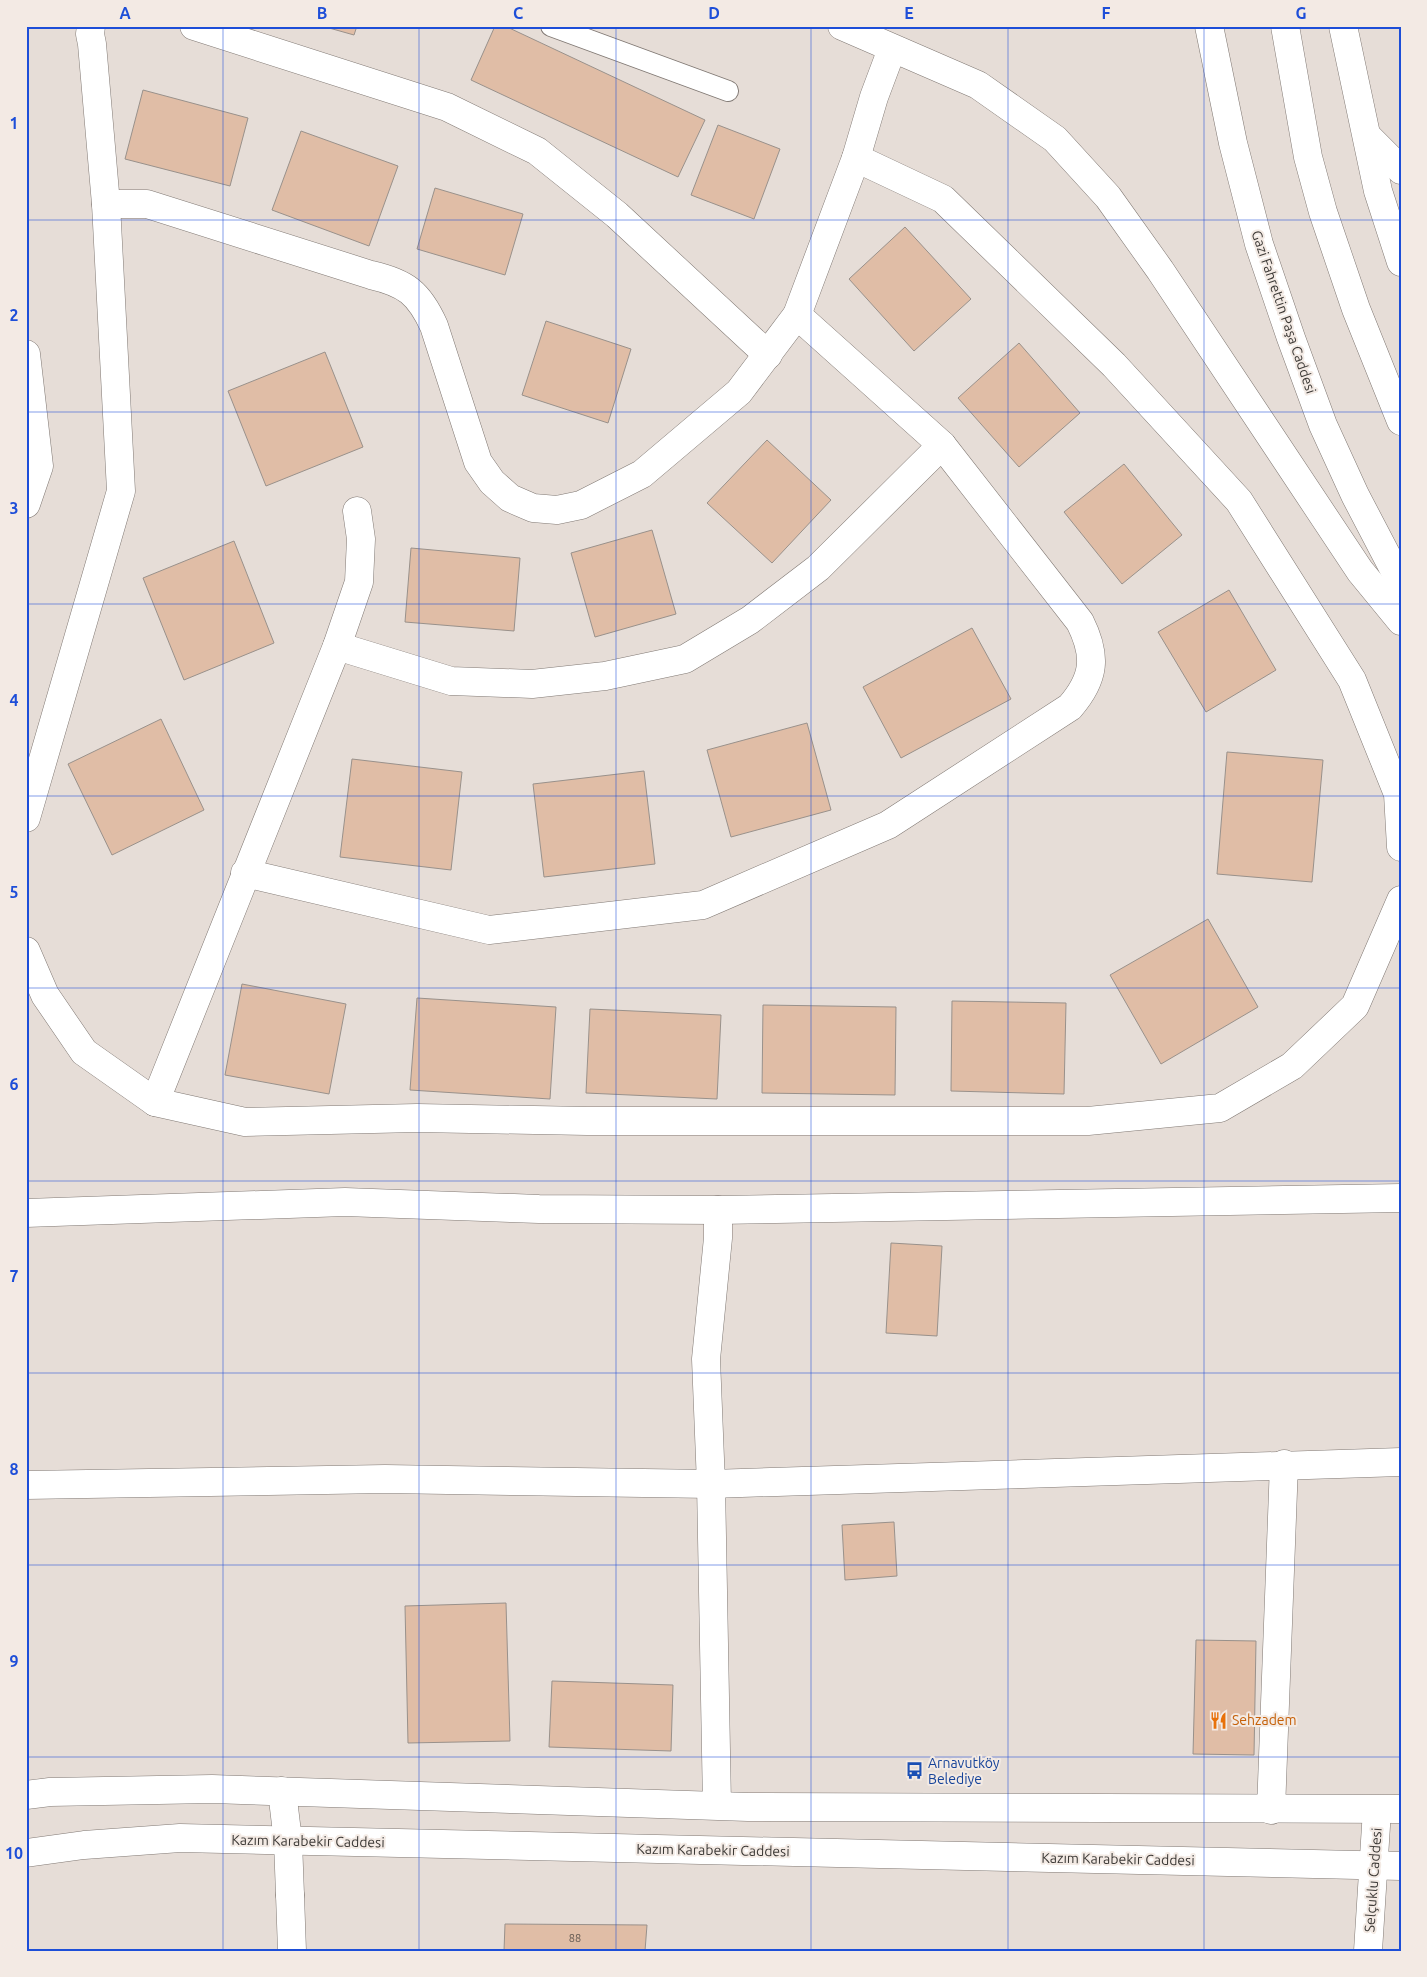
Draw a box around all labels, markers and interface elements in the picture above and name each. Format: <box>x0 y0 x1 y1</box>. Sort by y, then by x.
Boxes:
text: A <box>119 4 131 22</box>
text: B <box>317 4 327 22</box>
text: C <box>513 4 523 22</box>
text: D <box>708 4 720 22</box>
text: E <box>904 4 914 22</box>
text: F <box>1102 4 1111 22</box>
text: G <box>1295 4 1307 22</box>
text: 1 <box>9 114 19 132</box>
street label: Gazi Fahrettin Paşa Caddesi <box>1249 228 1319 396</box>
text: 2 <box>9 306 19 324</box>
text: 3 <box>9 499 19 517</box>
text: 4 <box>9 691 19 709</box>
text: 5 <box>9 883 19 901</box>
text: 6 <box>9 1075 19 1093</box>
text: 7 <box>9 1267 19 1285</box>
text: 8 <box>9 1460 19 1478</box>
text: 9 <box>9 1652 19 1670</box>
restaurant icon: Sehzadem <box>1208 1710 1228 1730</box>
place label: Sehzadem <box>1232 1712 1297 1728</box>
place label: Arnavutköy Belediye <box>928 1755 1000 1787</box>
bus stop icon: Arnavutköy Belediye <box>904 1761 924 1781</box>
street label: Selçuklu Caddesi <box>1361 1827 1385 1933</box>
street label: Kazım Karabekir Caddesi <box>231 1832 385 1850</box>
street label: Kazım Karabekir Caddesi <box>636 1841 790 1859</box>
text: 10 <box>5 1844 23 1862</box>
street label: Kazım Karabekir Caddesi <box>1041 1850 1195 1868</box>
house number: 88 <box>569 1932 581 1944</box>

